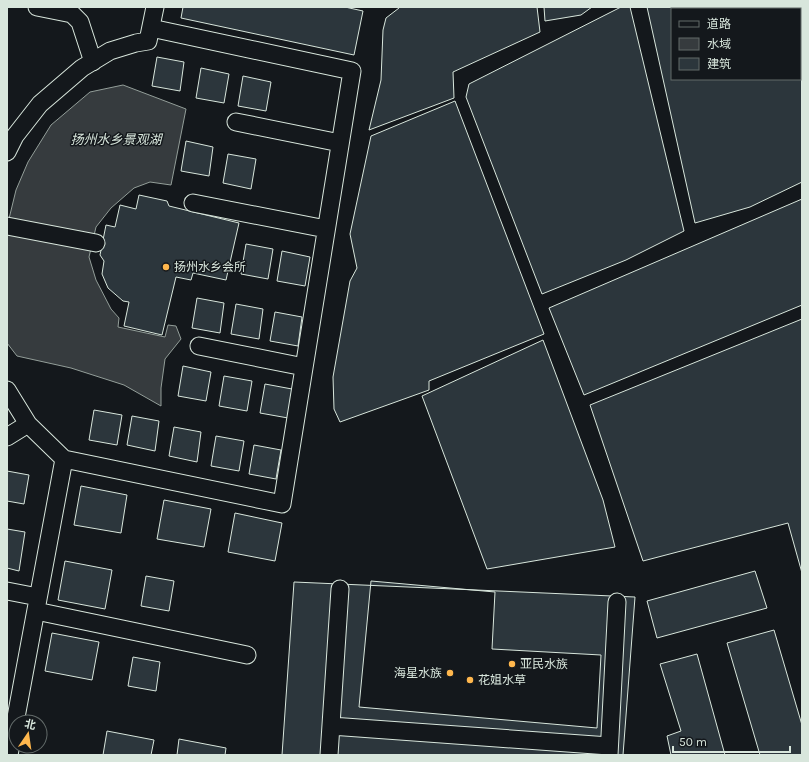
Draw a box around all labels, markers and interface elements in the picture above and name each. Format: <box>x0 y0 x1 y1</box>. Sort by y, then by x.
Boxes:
legend <box>671 8 801 80</box>
text: 道路 <box>707 17 731 31</box>
text: 水域 <box>707 37 731 51</box>
text: 建筑 <box>707 57 731 71</box>
water label: 扬州水乡景观湖 <box>70 132 163 147</box>
place label: 扬州水乡会所 <box>174 260 246 274</box>
marker: 扬州水乡会所 <box>161 262 171 272</box>
place label: 亚民水族 <box>520 657 568 671</box>
marker: 亚民水族 <box>507 659 517 669</box>
place label: 海星水族 <box>394 666 442 680</box>
marker: 海星水族 <box>445 668 455 678</box>
place label: 花姐水草 <box>478 673 526 687</box>
marker: 花姐水草 <box>465 675 475 685</box>
north arrow <box>8 714 48 754</box>
text: 北 <box>23 717 37 732</box>
scale bar <box>673 728 790 754</box>
text: 50 m <box>679 735 707 749</box>

